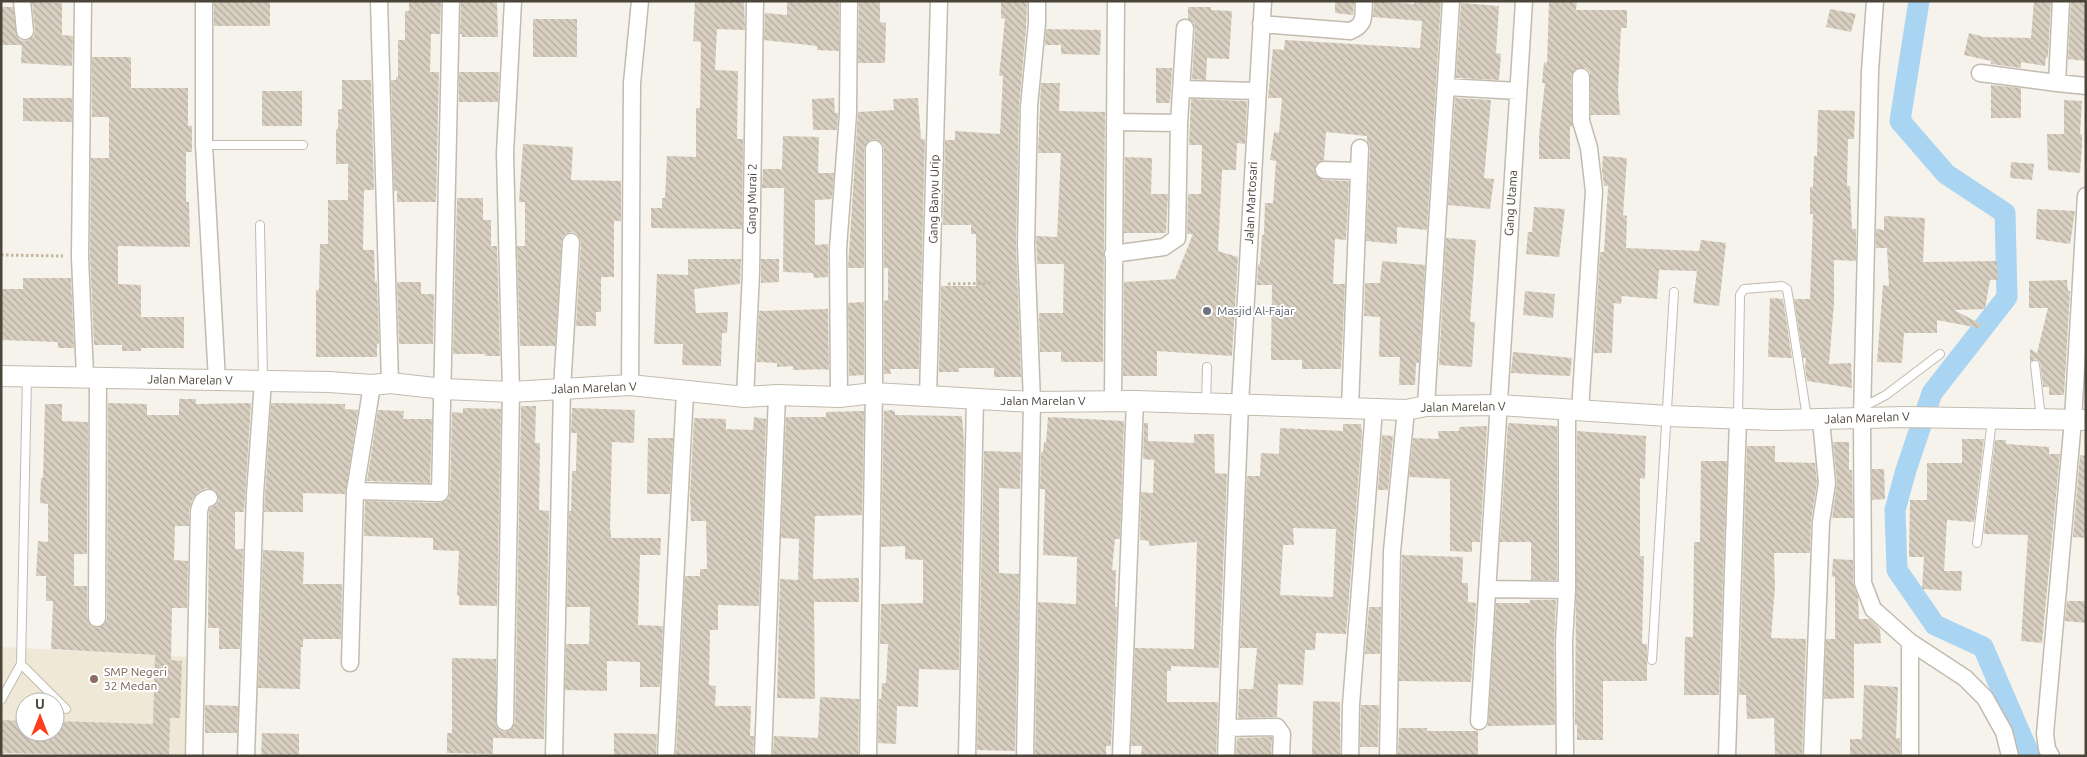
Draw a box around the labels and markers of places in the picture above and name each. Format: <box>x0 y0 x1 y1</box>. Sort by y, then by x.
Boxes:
place label: Masjid Al-Fajar <box>1217 304 1295 317</box>
marker: Masjid Al-Fajar <box>1201 305 1213 317</box>
place label: SMP Negeri 32 Medan <box>104 665 167 692</box>
marker: SMP Negeri 32 Medan <box>88 673 100 685</box>

